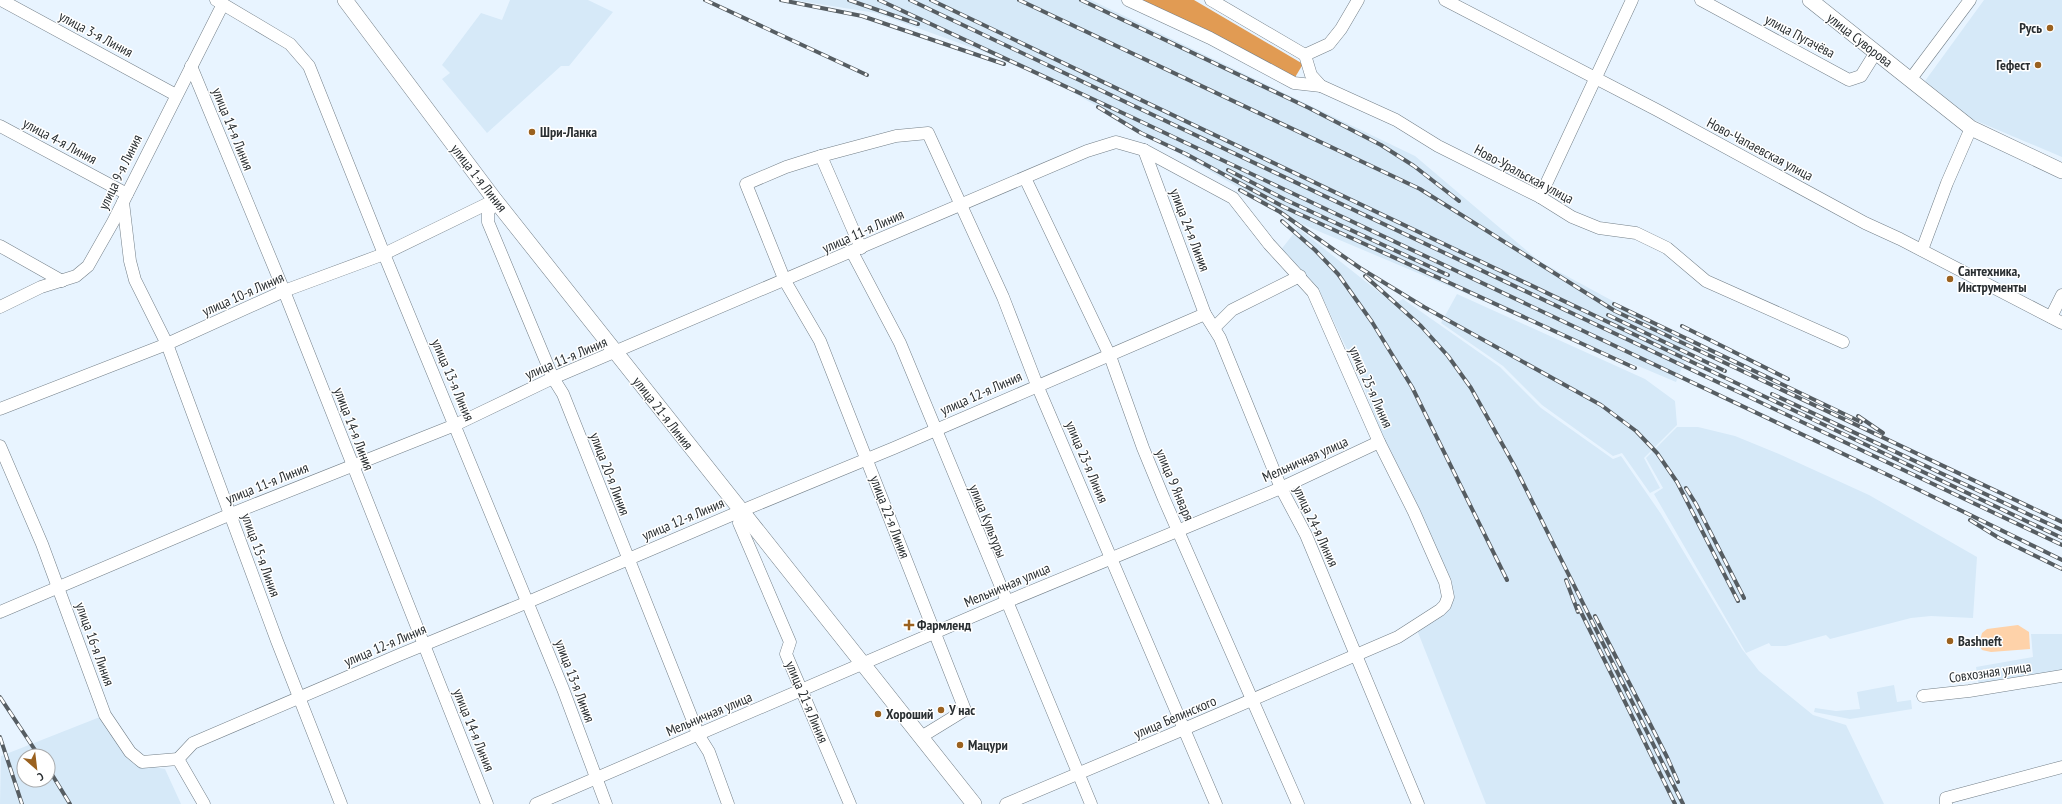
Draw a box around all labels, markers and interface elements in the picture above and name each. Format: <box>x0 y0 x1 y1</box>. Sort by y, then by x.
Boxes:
street label: улица 3-я Линия <box>56 7 136 61</box>
street label: улица Суворова <box>1824 9 1896 71</box>
street label: улица Пугачёва <box>1762 10 1838 62</box>
place label: Русь <box>2019 19 2042 37</box>
marker: Русь <box>2045 23 2055 33</box>
place label: Гефест <box>1996 56 2030 74</box>
marker: Гефест <box>2033 60 2043 70</box>
street label: улица 14-я Линия <box>208 85 258 173</box>
street label: Ново-Чапаевская улица <box>1704 113 1816 185</box>
street label: улица 4-я Линия <box>20 114 100 168</box>
place label: Шри-Ланка <box>540 123 597 141</box>
marker: Шри-Ланка <box>527 127 537 137</box>
street label: улица 9-я Линия <box>94 132 146 212</box>
street label: улица 1-я Линия <box>447 140 511 216</box>
street label: Ново-Уральская улица <box>1471 140 1577 208</box>
street label: улица 24-я Линия <box>1166 186 1214 274</box>
street label: улица 11-я Линия <box>819 205 907 257</box>
place label: Сантехника, Инструменты <box>1958 262 2026 296</box>
street label: улица 10-я Линия <box>199 268 287 320</box>
marker: Сантехника, Инструменты <box>1945 274 1955 284</box>
street label: улица 11-я Линия <box>522 333 610 383</box>
street label: улица 13-я Линия <box>428 336 478 424</box>
street label: улица 25-я Линия <box>1345 343 1397 431</box>
street label: улица 12-я Линия <box>937 367 1025 419</box>
street label: улица 21-я Линия <box>629 373 697 453</box>
street label: улица 14-я Линия <box>330 385 378 473</box>
street label: улица 23-я Линия <box>1062 418 1112 506</box>
street label: улица 20-я Линия <box>586 430 634 518</box>
street label: Мельничная улица <box>1259 432 1351 486</box>
street label: улица 9 Января <box>1152 446 1198 524</box>
street label: улица 11-я Линия <box>223 458 311 508</box>
street label: улица 22-я Линия <box>866 473 914 561</box>
street label: улица Культуры <box>965 482 1011 560</box>
street label: улица 24-я Линия <box>1289 483 1343 569</box>
street label: улица 12-я Линия <box>639 494 727 544</box>
street label: улица 15-я Линия <box>238 511 284 599</box>
street label: Мельничная улица <box>961 559 1053 611</box>
street label: улица 16-я Линия <box>72 600 118 688</box>
place label: Фармленд <box>917 616 971 634</box>
street label: улица 12-я Линия <box>341 620 429 670</box>
marker: Фармленд <box>904 620 914 630</box>
place label: Bashneft <box>1958 632 2002 650</box>
marker: Bashneft <box>1945 636 1955 646</box>
street label: улица 13-я Линия <box>551 637 599 725</box>
street label: Совхозная улица <box>1948 657 2032 687</box>
street label: улица 21-я Линия <box>782 658 832 746</box>
street label: улица 14-я Линия <box>449 686 499 774</box>
street label: Мельничная улица <box>663 688 755 740</box>
street label: улица Белинского <box>1131 692 1219 742</box>
place label: У нас <box>948 701 975 719</box>
place label: Хороший <box>886 705 933 723</box>
marker: У нас <box>936 705 946 715</box>
marker: Хороший <box>873 709 883 719</box>
place label: Мацури <box>968 736 1008 754</box>
marker: Мацури <box>955 740 965 750</box>
north arrow <box>16 748 56 788</box>
text: С <box>35 769 46 784</box>

